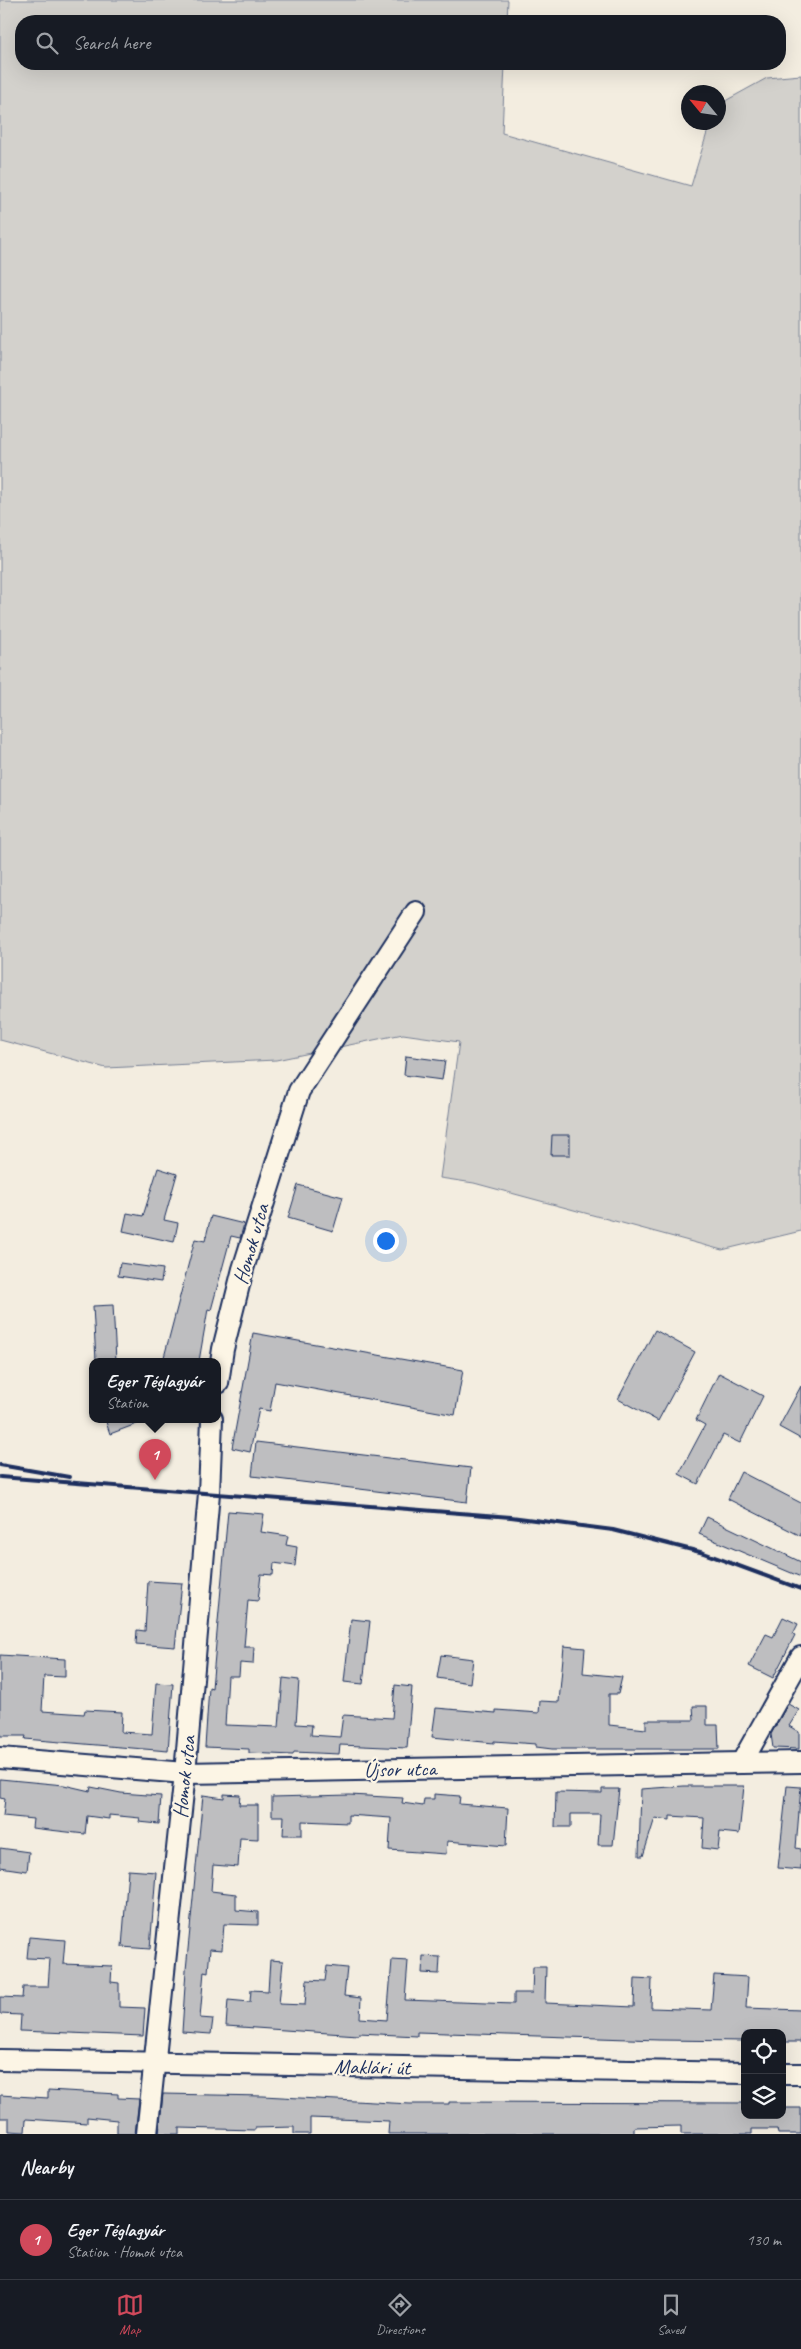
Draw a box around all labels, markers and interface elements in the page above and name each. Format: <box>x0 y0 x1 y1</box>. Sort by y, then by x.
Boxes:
search box <box>15 15 786 70</box>
icon: search <box>33 29 61 57</box>
text: Search here <box>73 31 150 55</box>
north arrow <box>681 85 726 130</box>
street label: Homok utca <box>227 1199 275 1287</box>
your location <box>373 1228 399 1254</box>
popup <box>89 1358 221 1423</box>
text: Eger Téglagyár <box>106 1369 204 1393</box>
text: Station <box>106 1393 148 1413</box>
pin: 1 <box>139 1439 171 1480</box>
street label: Homok utca <box>167 1733 201 1819</box>
street label: Újsor utca <box>364 1755 439 1783</box>
map controls <box>741 2029 786 2119</box>
button: locate <box>741 2029 786 2074</box>
street label: Maklári út <box>334 2053 412 2081</box>
button: layers <box>741 2074 786 2119</box>
text: Nearby <box>20 2154 73 2180</box>
text: Eger Téglagyár <box>67 2218 164 2242</box>
text: 1 <box>32 2230 40 2250</box>
text: 130 m <box>747 2230 781 2250</box>
text: Station · Homok utca <box>67 2242 182 2262</box>
tab: Map <box>116 2291 144 2338</box>
tab: Directions <box>376 2291 425 2338</box>
tab: Saved <box>657 2291 685 2338</box>

